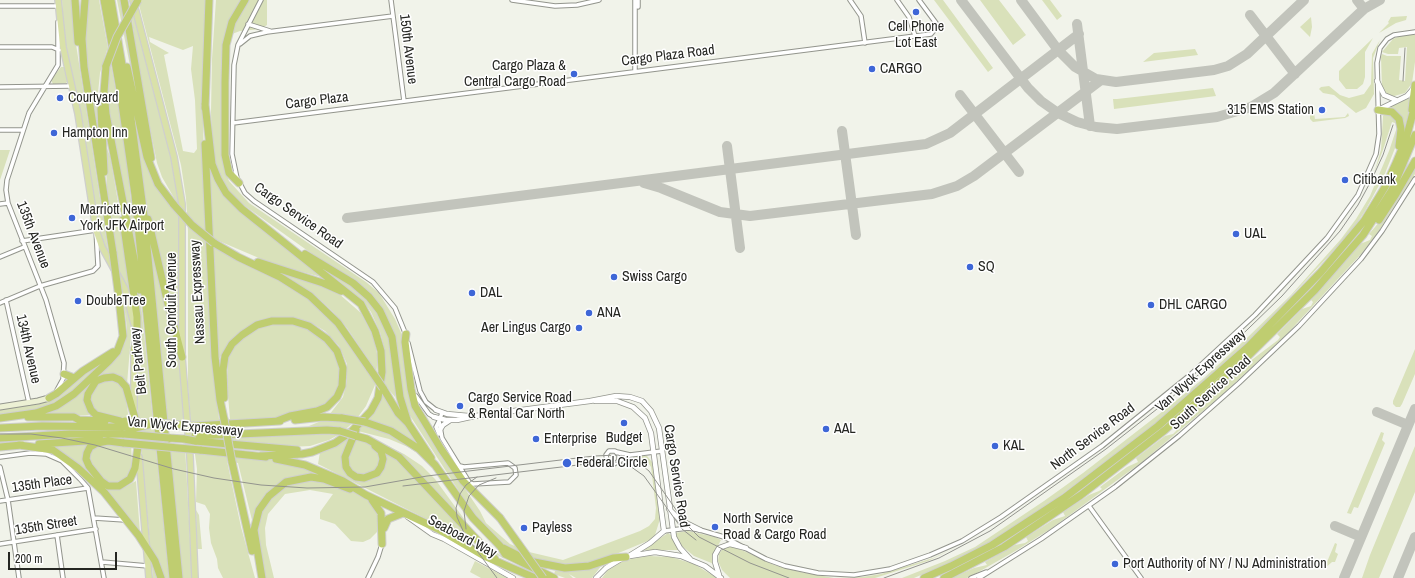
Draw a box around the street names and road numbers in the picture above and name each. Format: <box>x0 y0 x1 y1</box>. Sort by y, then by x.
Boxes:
street label: 150th Avenue <box>395 13 421 85</box>
street label: Cargo Plaza Road <box>620 42 716 70</box>
street label: Cargo Plaza <box>285 89 349 113</box>
street label: Cargo Service Road <box>251 179 345 253</box>
street label: 135th Avenue <box>12 199 54 271</box>
street label: Nassau Expressway <box>187 240 209 344</box>
street label: South Conduit Avenue <box>164 252 180 368</box>
street label: 134th Avenue <box>12 313 44 385</box>
street label: Van Wyck Expressway <box>1152 326 1250 416</box>
street label: Belt Parkway <box>127 327 151 395</box>
street label: South Service Road <box>1167 352 1255 434</box>
street label: North Service Road <box>1048 400 1138 474</box>
street label: Van Wyck Expressway <box>127 414 243 440</box>
street label: Cargo Service Road <box>660 423 692 529</box>
street label: 135th Place <box>11 471 73 497</box>
street label: Seaboard Way <box>425 512 499 562</box>
street label: 135th Street <box>14 513 78 539</box>

